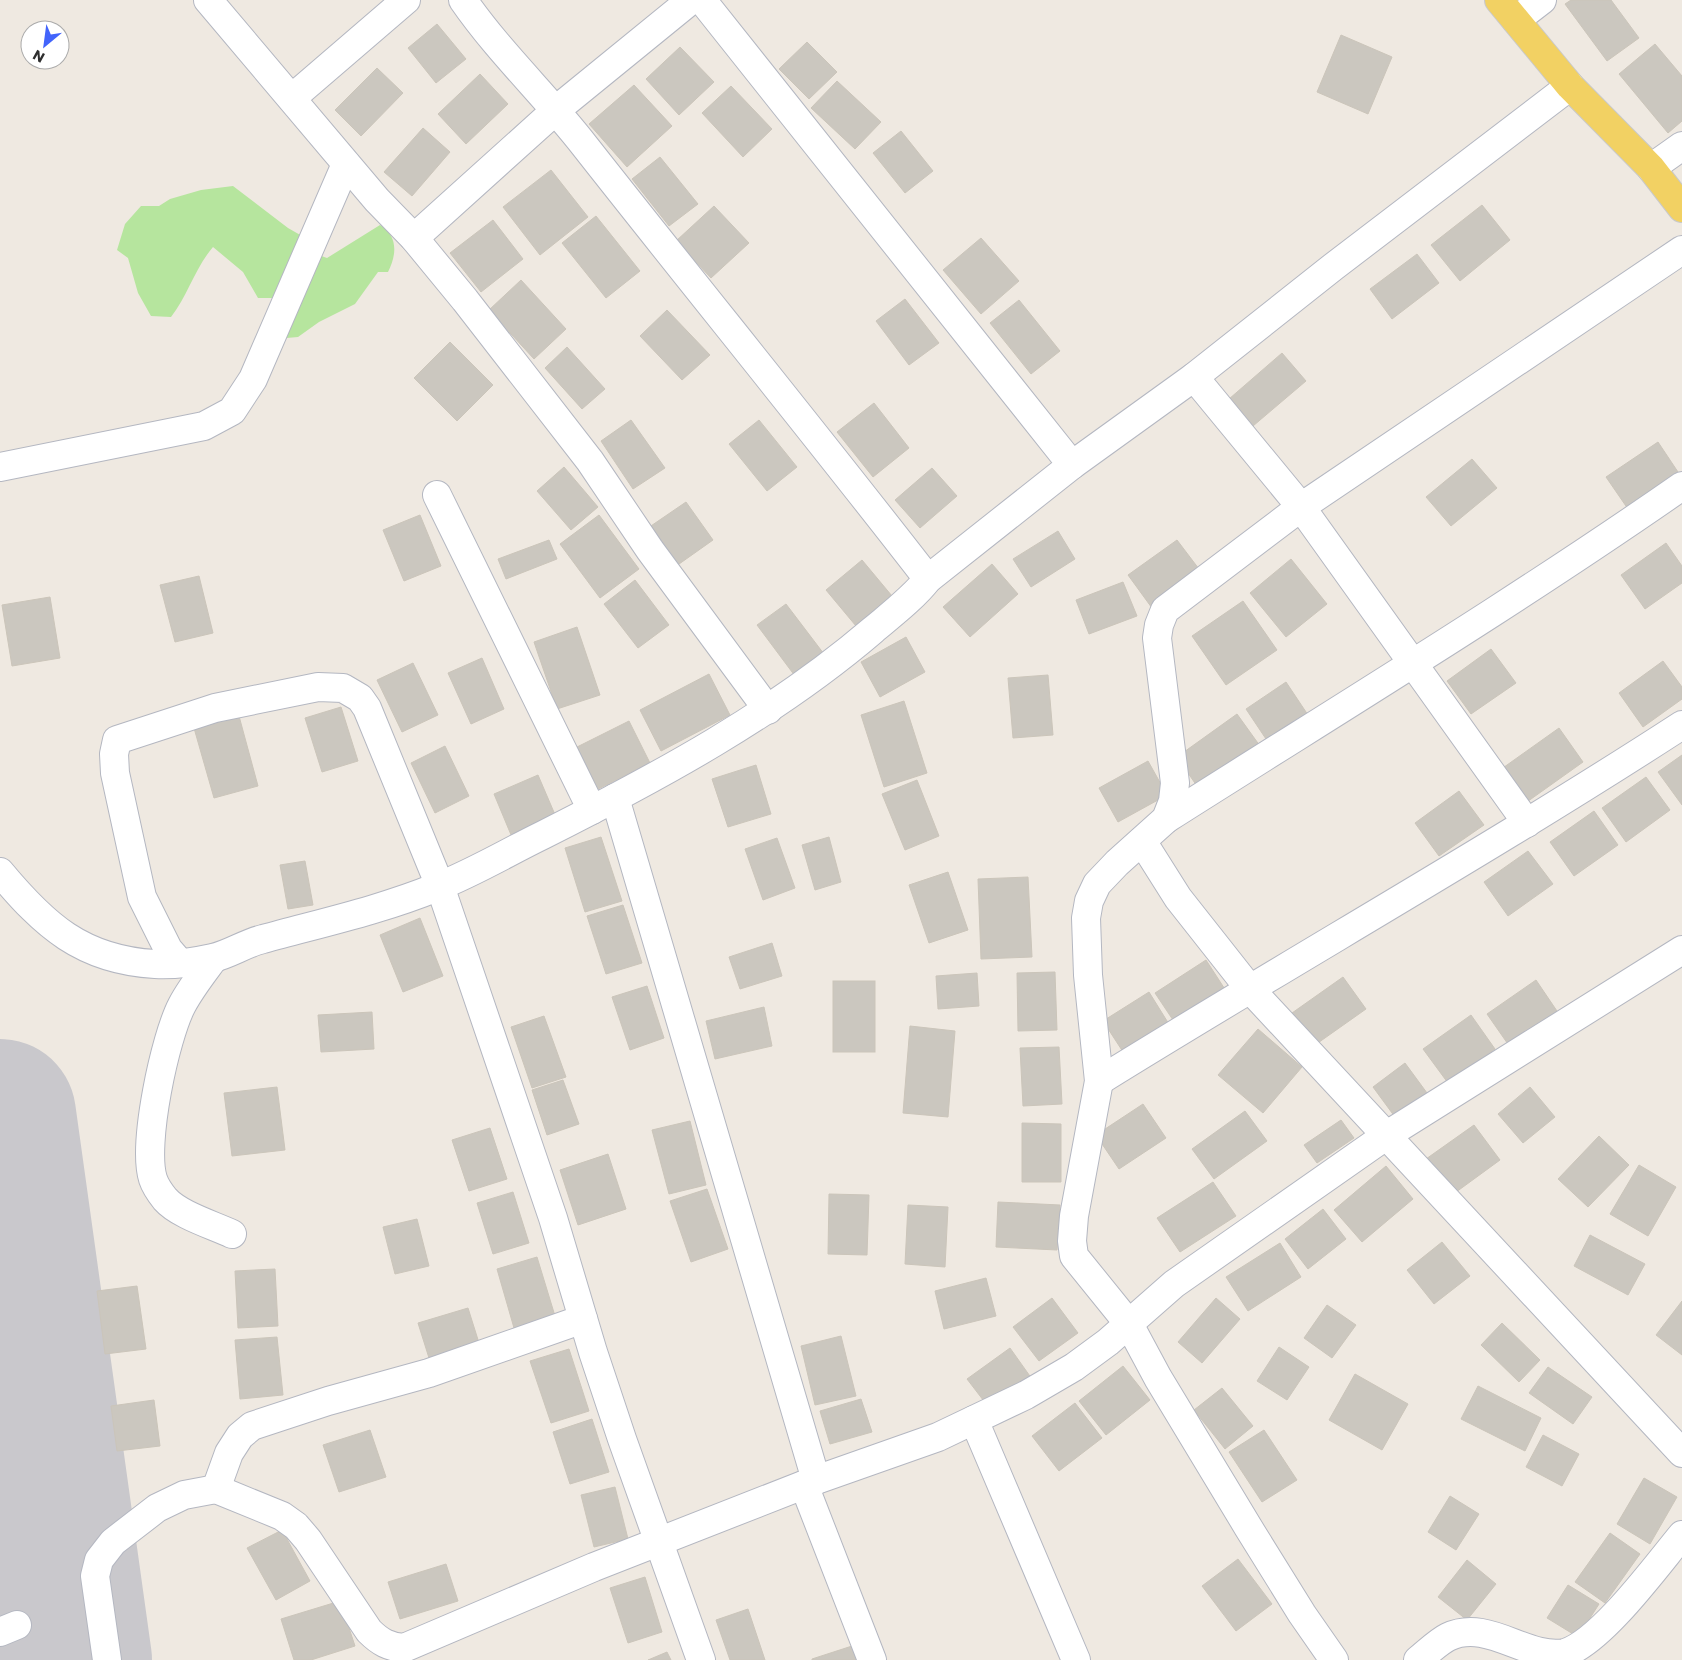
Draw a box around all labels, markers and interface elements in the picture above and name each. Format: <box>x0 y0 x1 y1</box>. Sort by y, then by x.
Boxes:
north arrow <box>20 20 70 70</box>
text: N <box>29 45 48 68</box>

